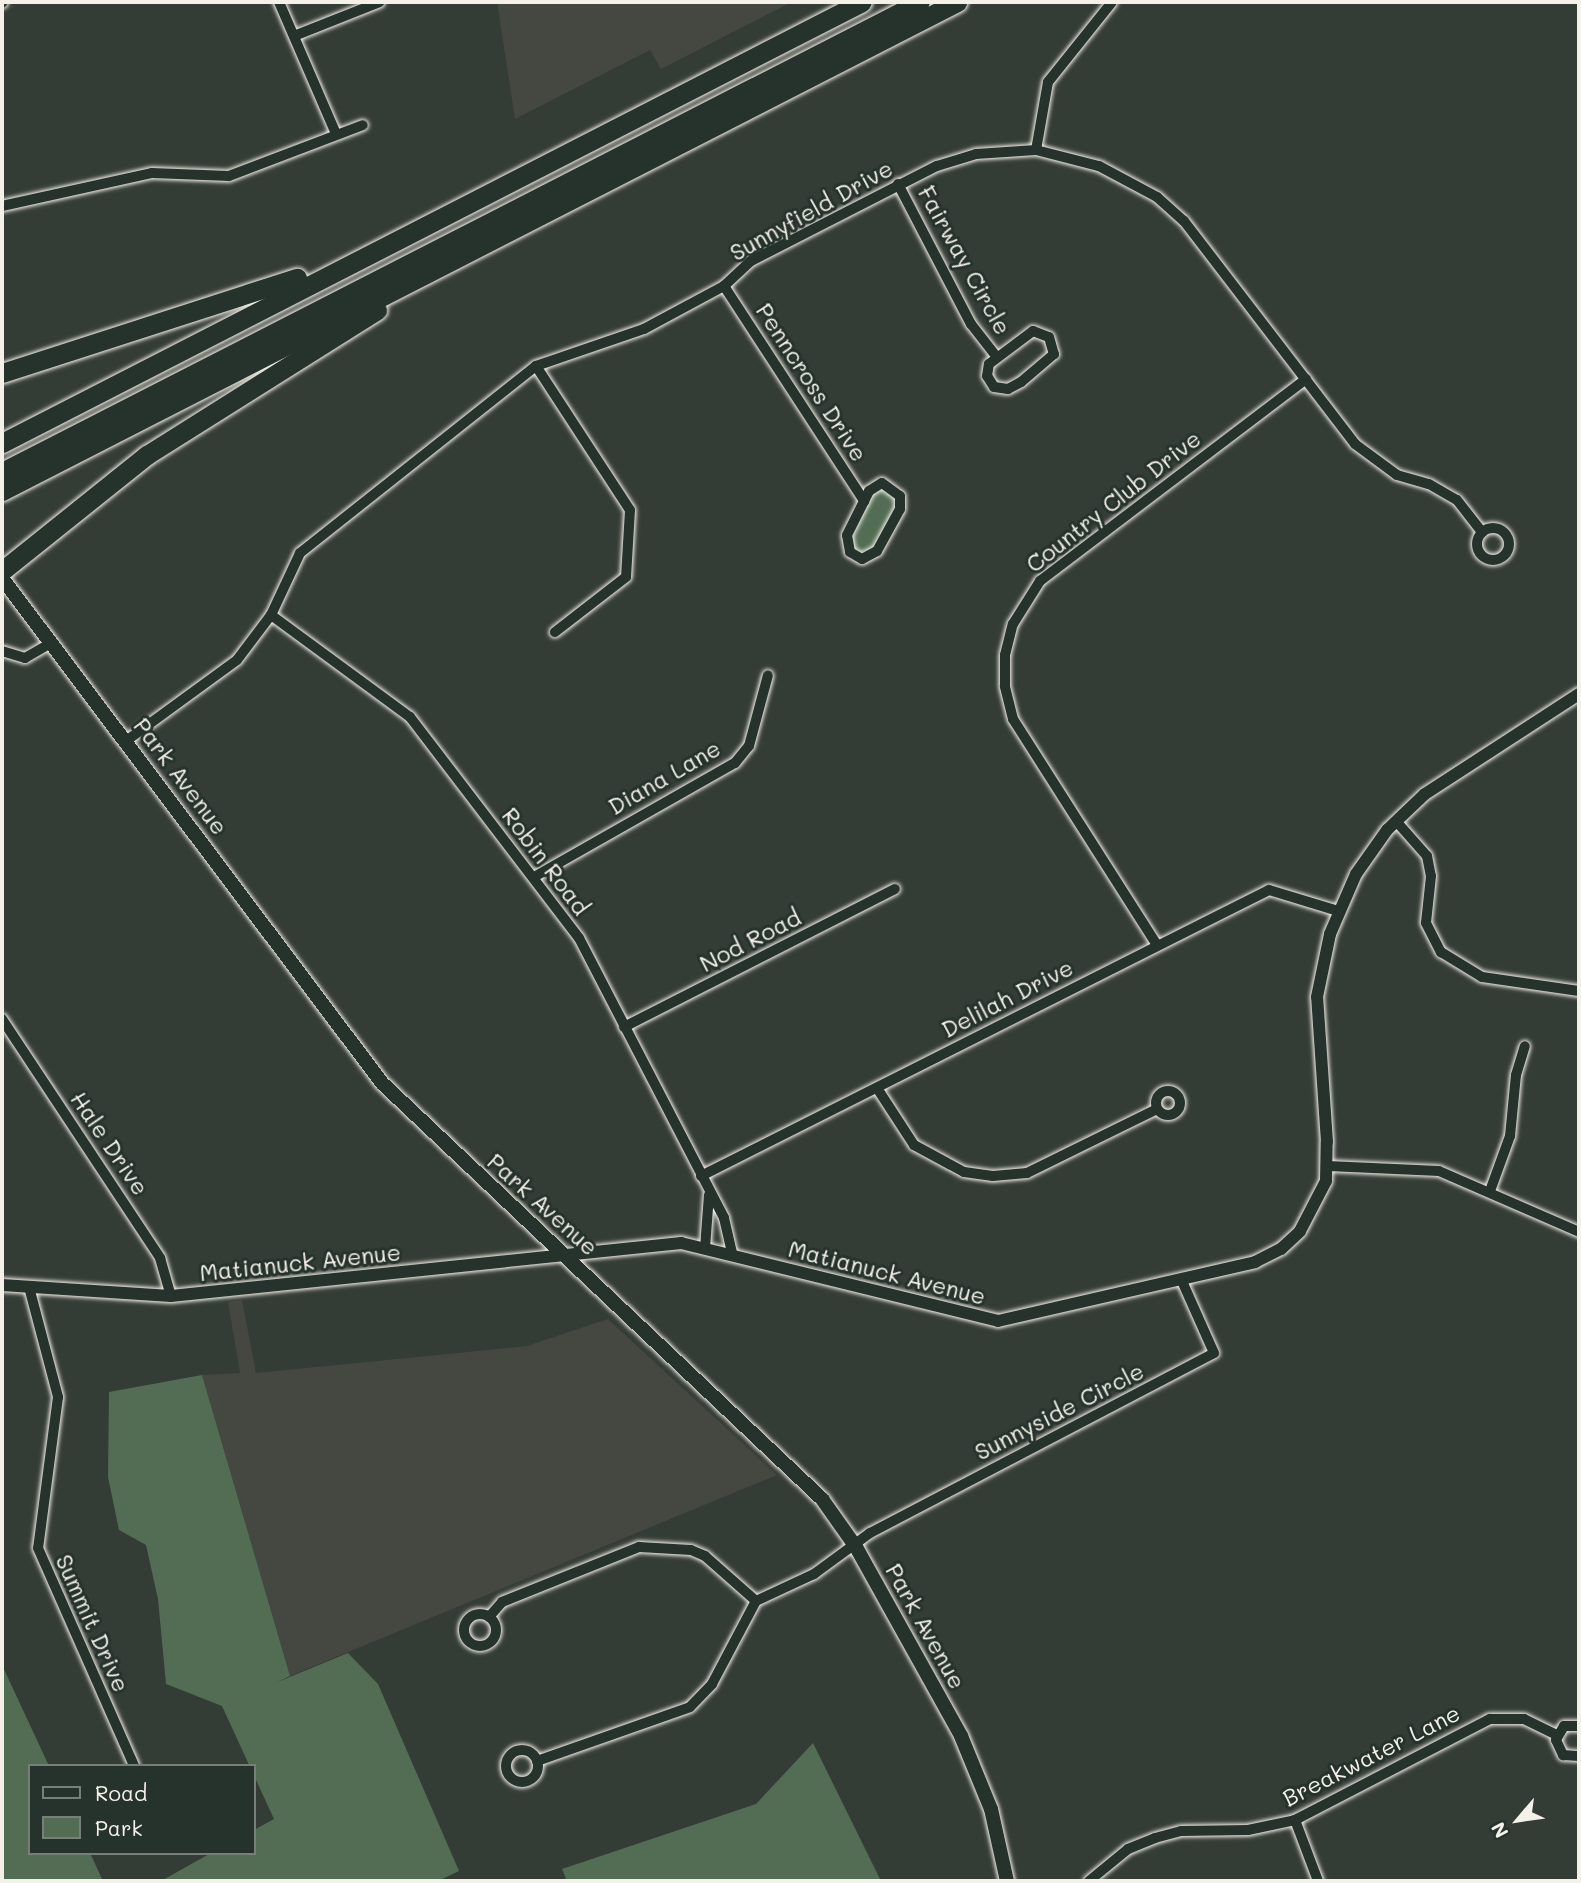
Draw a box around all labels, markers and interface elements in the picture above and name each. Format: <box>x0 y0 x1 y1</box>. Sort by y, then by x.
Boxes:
street label: Sunnyfield Drive <box>725 154 897 266</box>
street label: Fairway Circle <box>913 181 1017 339</box>
street label: Penncross Drive <box>751 298 873 466</box>
street label: Country Club Drive <box>1020 424 1206 578</box>
street label: Park Avenue <box>128 712 234 840</box>
street label: Diana Lane <box>603 734 725 820</box>
street label: Robin Road <box>497 802 595 920</box>
street label: Nod Road <box>695 903 805 977</box>
street label: Delilah Drive <box>937 953 1077 1043</box>
street label: Hale Drive <box>65 1086 155 1200</box>
street label: Park Avenue <box>482 1147 604 1261</box>
street label: Matianuck Avenue <box>786 1234 988 1310</box>
street label: Matianuck Avenue <box>198 1238 402 1286</box>
street label: Sunnyside Circle <box>970 1356 1148 1466</box>
street label: Summit Drive <box>50 1550 136 1696</box>
street label: Park Avenue <box>880 1558 972 1694</box>
street label: Breakwater Lane <box>1278 1698 1464 1812</box>
legend <box>28 1764 256 1855</box>
text: Road <box>95 1779 147 1806</box>
north arrow <box>1483 1785 1553 1855</box>
text: Park <box>95 1814 143 1841</box>
text: N <box>1485 1818 1514 1843</box>

